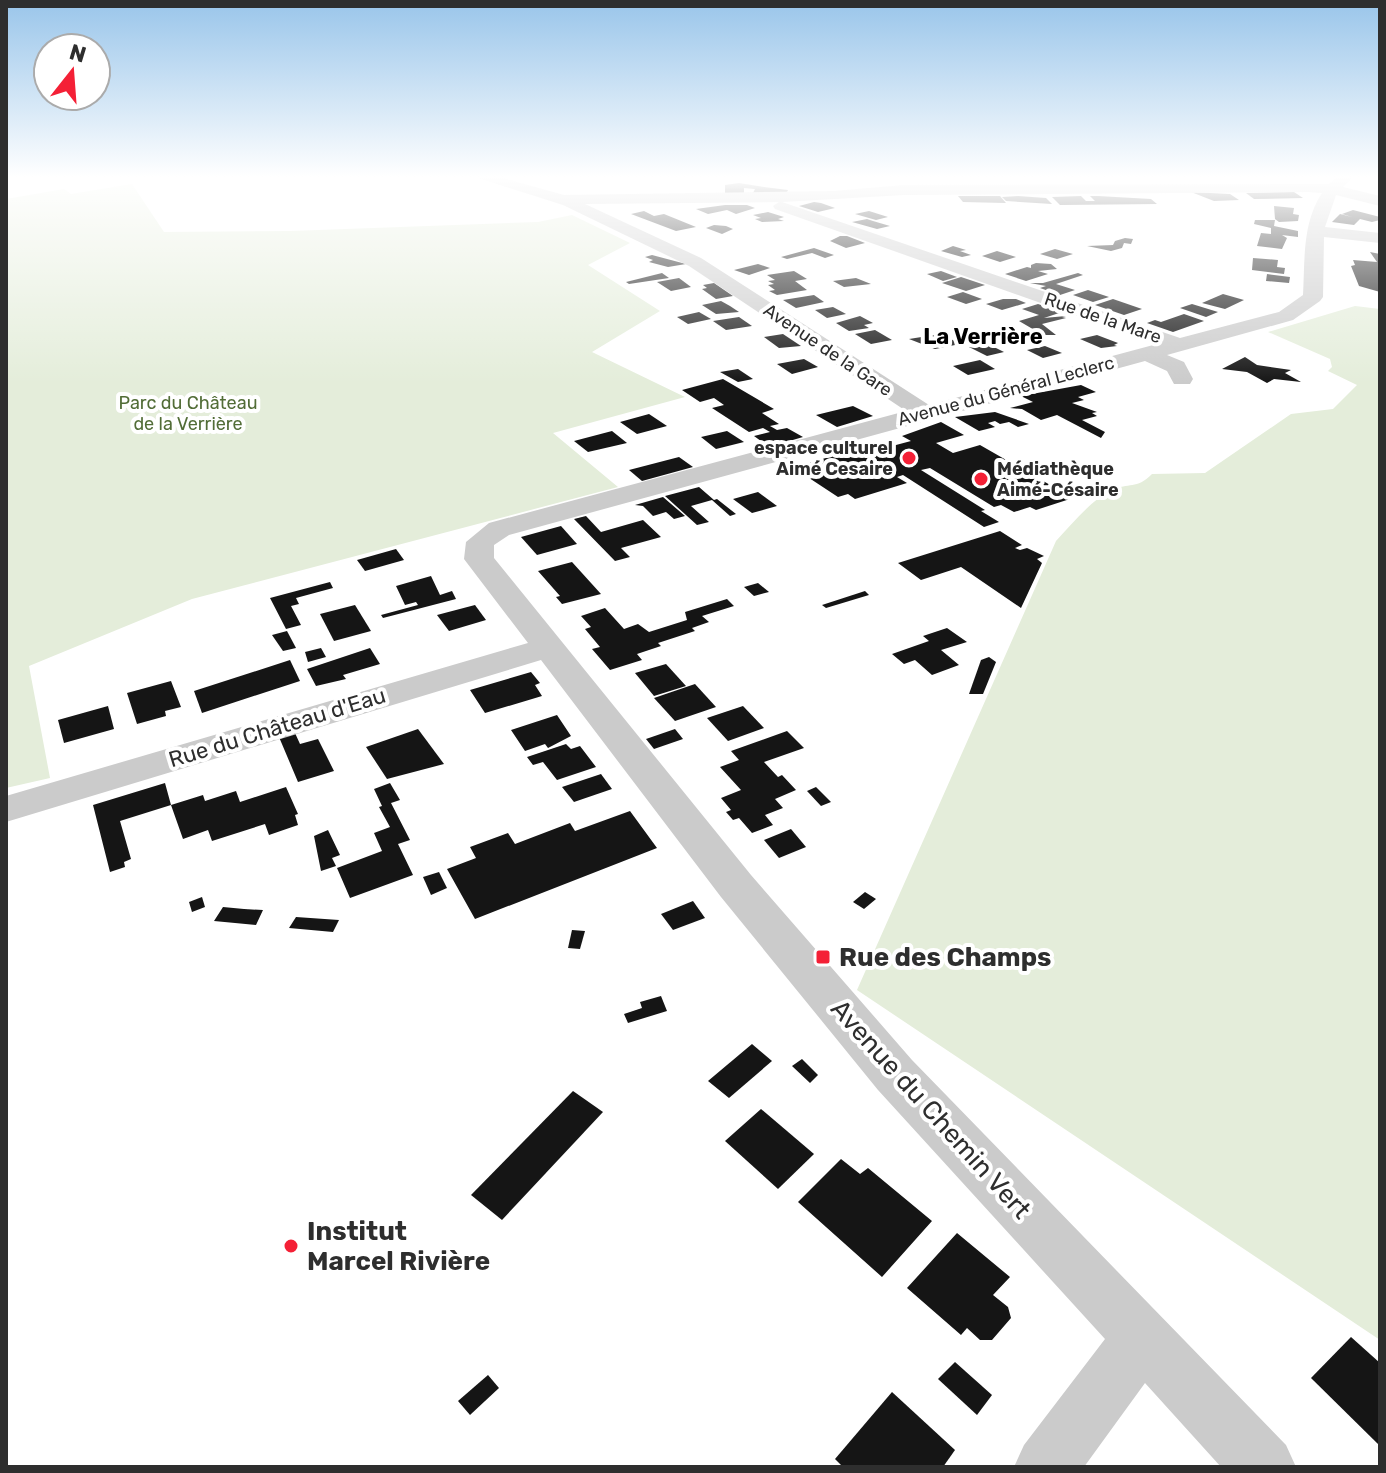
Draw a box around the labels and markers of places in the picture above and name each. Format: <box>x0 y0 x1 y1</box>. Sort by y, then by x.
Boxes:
place label: espace culturel Aimé Cesaire <box>754 437 893 480</box>
marker: espace culturel Aimé Cesaire <box>900 449 918 467</box>
place label: Médiathèque Aimé-Césaire <box>997 458 1119 501</box>
marker: Médiathèque Aimé-Césaire <box>972 470 990 488</box>
place label: Rue des Champs <box>839 942 1051 973</box>
marker: Rue des Champs <box>814 948 832 966</box>
place label: Institut Marcel Rivière <box>307 1216 490 1277</box>
marker: Institut Marcel Rivière <box>282 1237 300 1255</box>

